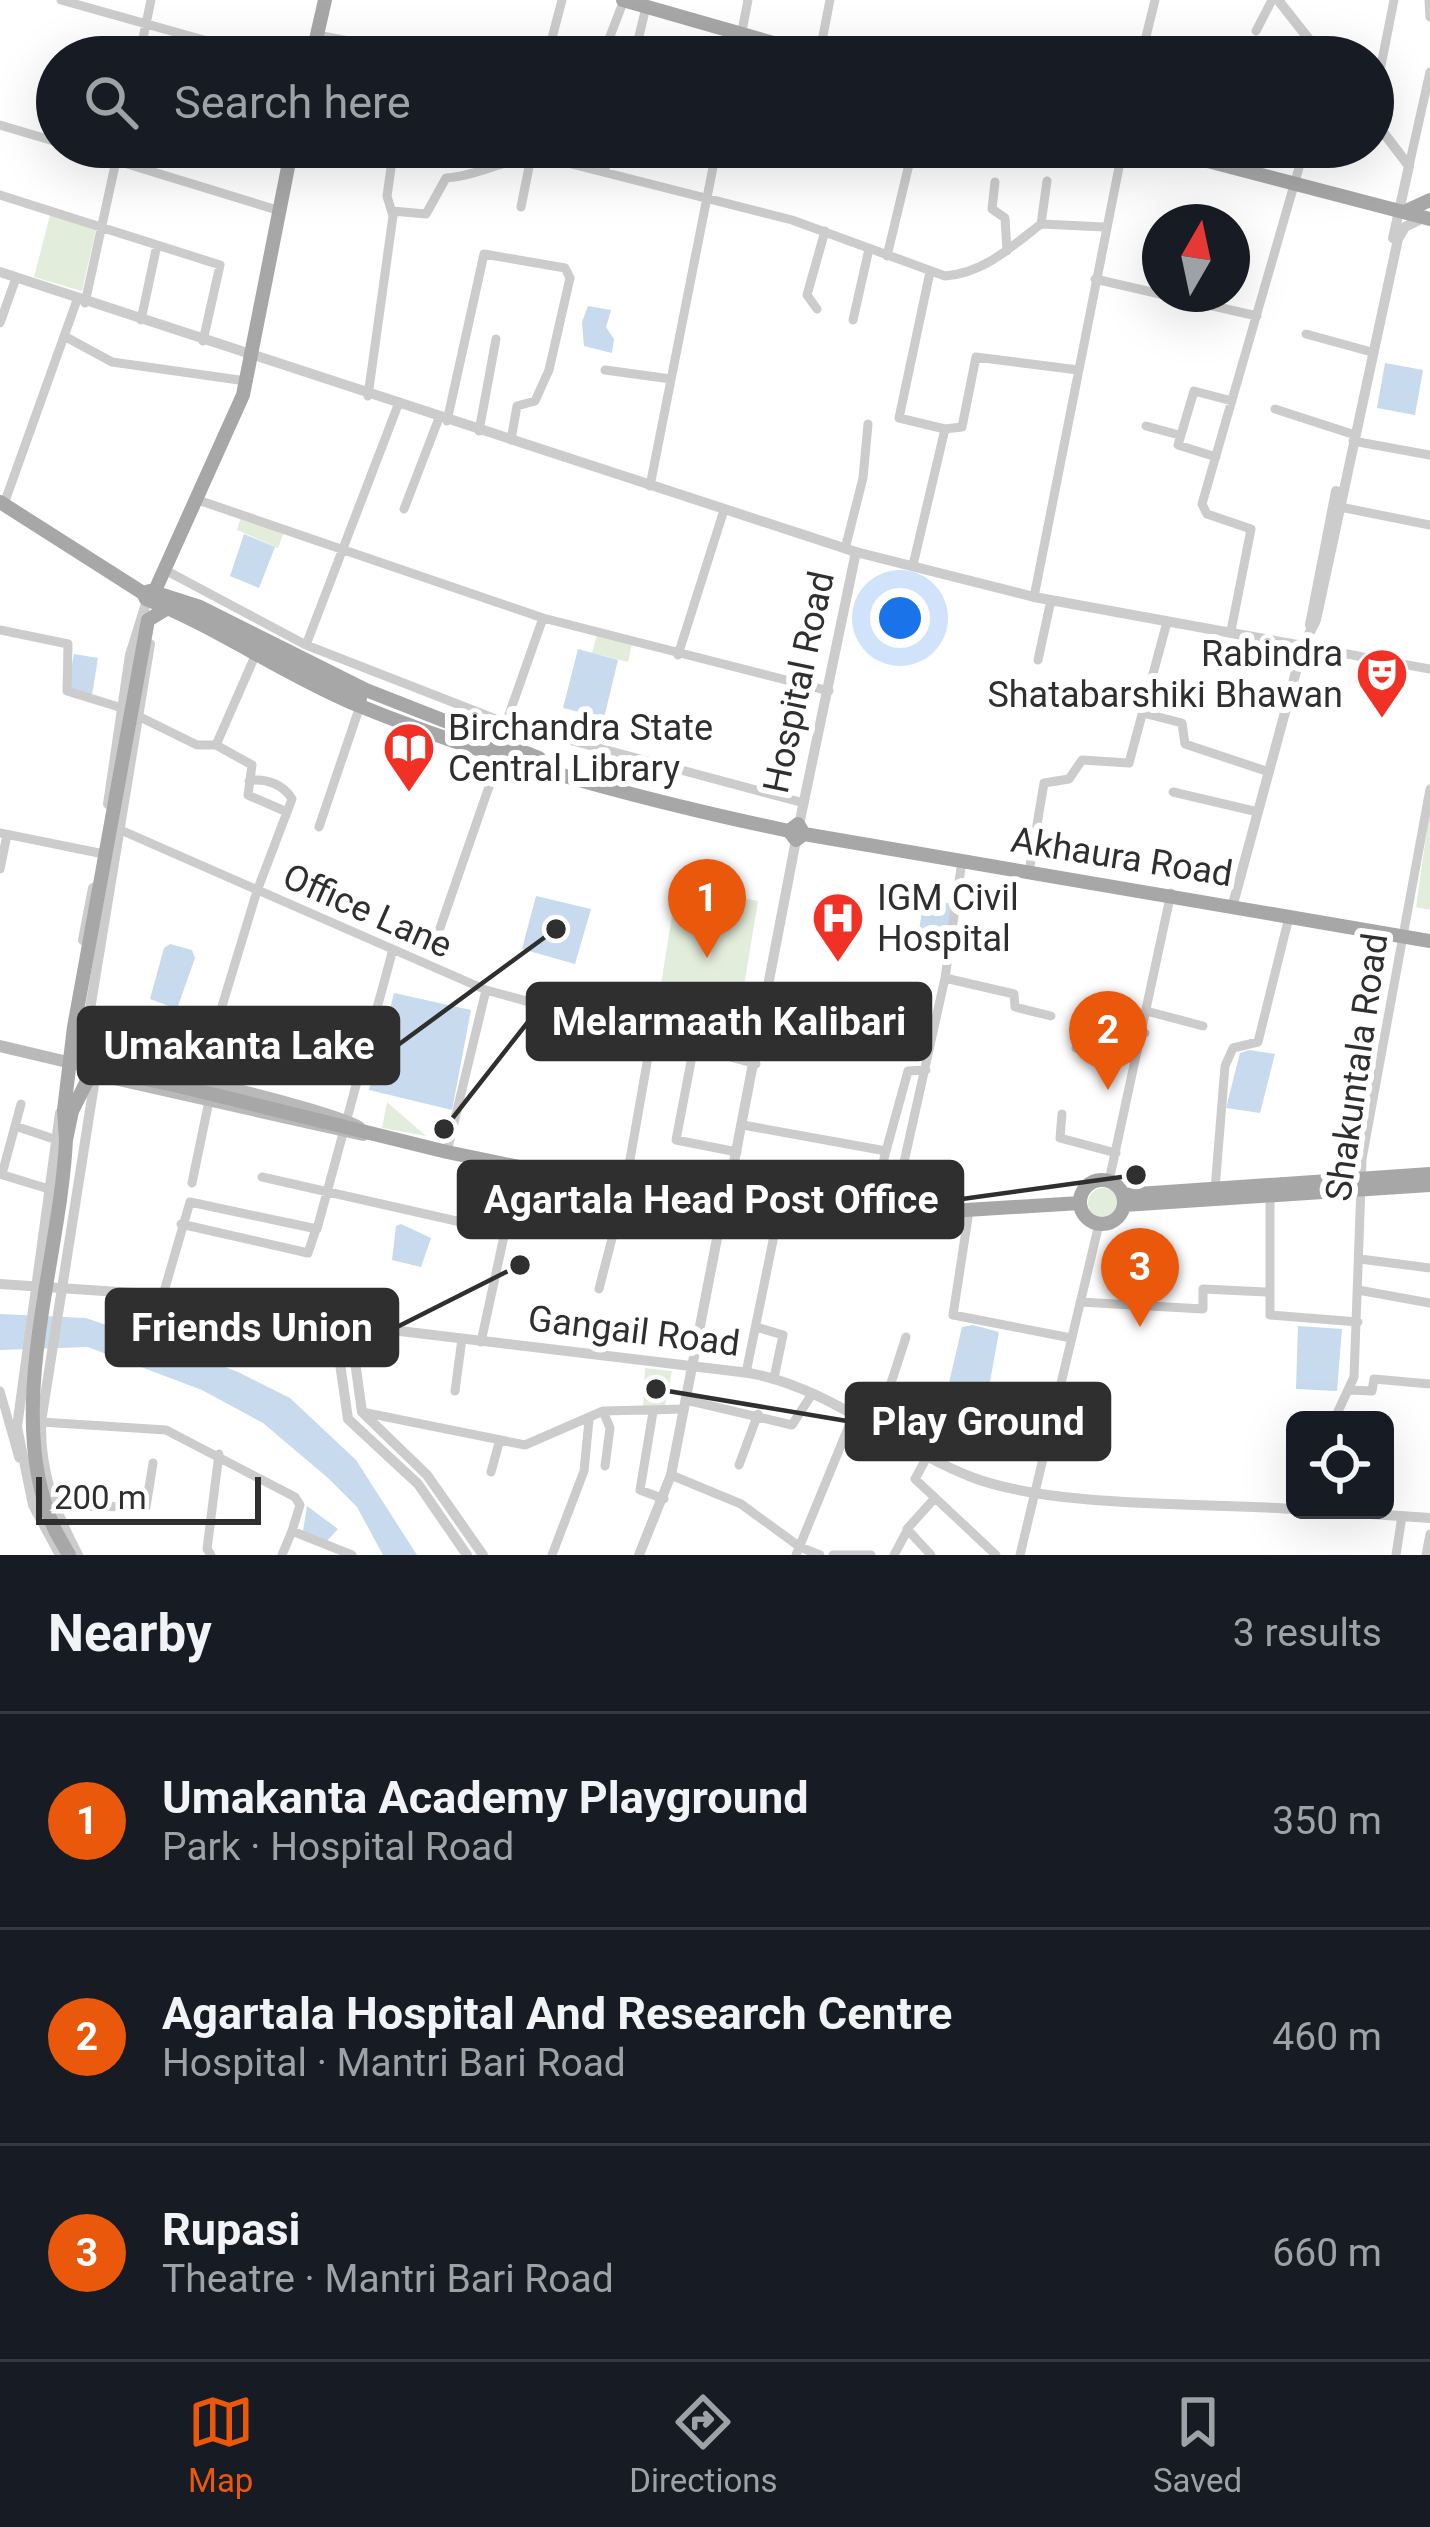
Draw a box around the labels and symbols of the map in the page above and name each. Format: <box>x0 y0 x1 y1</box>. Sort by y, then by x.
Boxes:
north arrow <box>1142 204 1250 312</box>
street label: Hospital Road <box>755 568 843 797</box>
your location <box>870 588 930 648</box>
place label: Rabindra Shatabarshiki Bhawan <box>987 633 1343 716</box>
theatre icon: Rabindra Shatabarshiki Bhawan <box>1354 646 1410 720</box>
place label: Birchandra State Central Library <box>448 707 713 790</box>
library icon: Birchandra State Central Library <box>381 720 437 794</box>
street label: Akhaura Road <box>1008 819 1236 895</box>
street label: Office Lane <box>277 855 458 967</box>
pin: 1 <box>668 859 746 958</box>
place label: IGM Civil Hospital <box>877 877 1019 960</box>
hospital icon: IGM Civil Hospital <box>810 890 866 964</box>
street label: Shakuntala Road <box>1317 931 1397 1204</box>
callout: Melarmaath Kalibari <box>528 984 930 1059</box>
pin: 2 <box>1069 991 1147 1090</box>
text: Melarmaath Kalibari <box>552 999 906 1045</box>
callout: Umakanta Lake <box>79 1008 398 1083</box>
text: Umakanta Lake <box>103 1023 375 1069</box>
callout: Agartala Head Post Office <box>459 1162 962 1237</box>
text: Agartala Head Post Office <box>483 1177 939 1223</box>
pin: 3 <box>1101 1228 1179 1327</box>
callout: Friends Union <box>107 1290 397 1365</box>
street label: Gangail Road <box>526 1297 742 1365</box>
text: Friends Union <box>131 1305 373 1351</box>
callout: Play Ground <box>847 1384 1109 1459</box>
text: Play Ground <box>871 1399 1085 1445</box>
scale bar <box>36 1471 261 1524</box>

